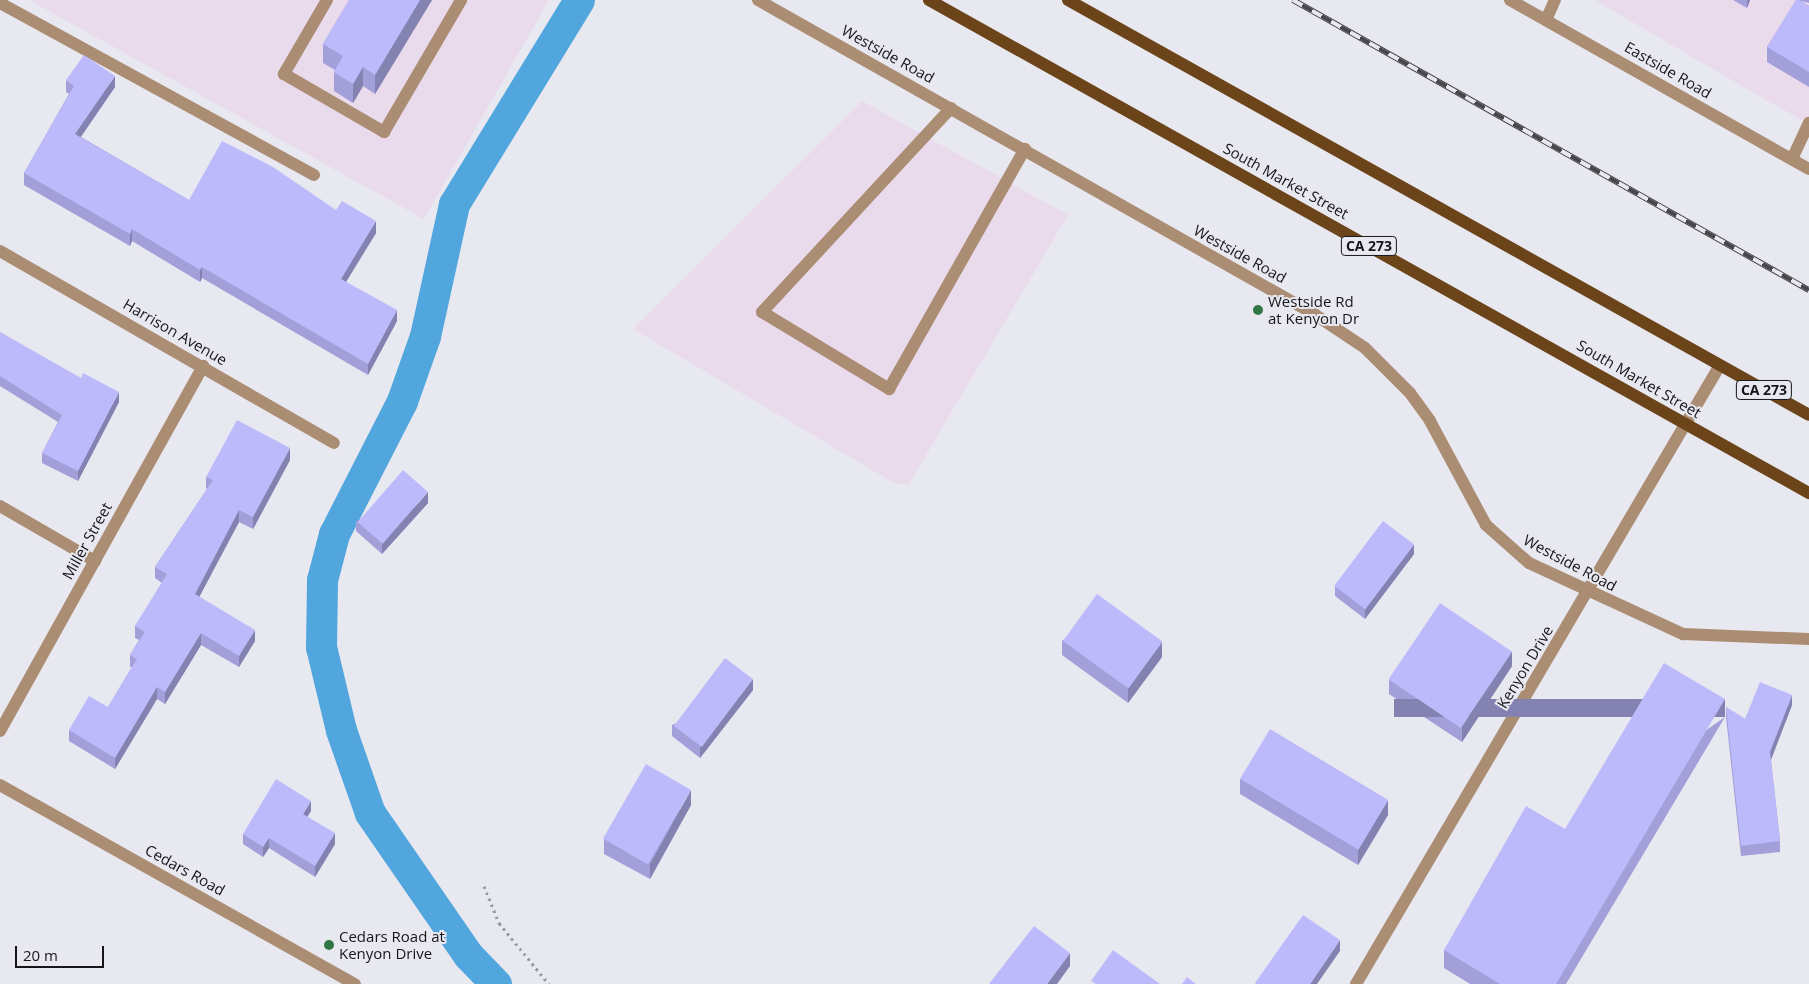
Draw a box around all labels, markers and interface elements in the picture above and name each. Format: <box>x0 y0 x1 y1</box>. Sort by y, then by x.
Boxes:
street label: Westside Road <box>839 21 937 87</box>
street label: Eastside Road <box>1621 38 1715 102</box>
street label: South Market Street <box>1220 139 1352 223</box>
street label: Westside Road <box>1191 221 1289 287</box>
road number: CA 273 <box>1340 235 1398 258</box>
place label: Westside Rd at Kenyon Dr <box>1268 292 1359 327</box>
street label: Harrison Avenue <box>120 295 230 369</box>
marker: Westside Rd at Kenyon Dr <box>1252 304 1264 316</box>
street label: South Market Street <box>1574 336 1704 422</box>
road number: CA 273 <box>1735 378 1793 402</box>
street label: Miller Street <box>58 499 116 583</box>
street label: Westside Road <box>1520 531 1620 595</box>
street label: Kenyon Drive <box>1493 622 1557 712</box>
street label: Cedars Road <box>142 841 228 899</box>
place label: Cedars Road at Kenyon Drive <box>339 927 445 962</box>
scale bar <box>18 936 106 968</box>
marker: Cedars Road at Kenyon Drive <box>323 939 335 951</box>
text: 20 m <box>23 945 58 965</box>

